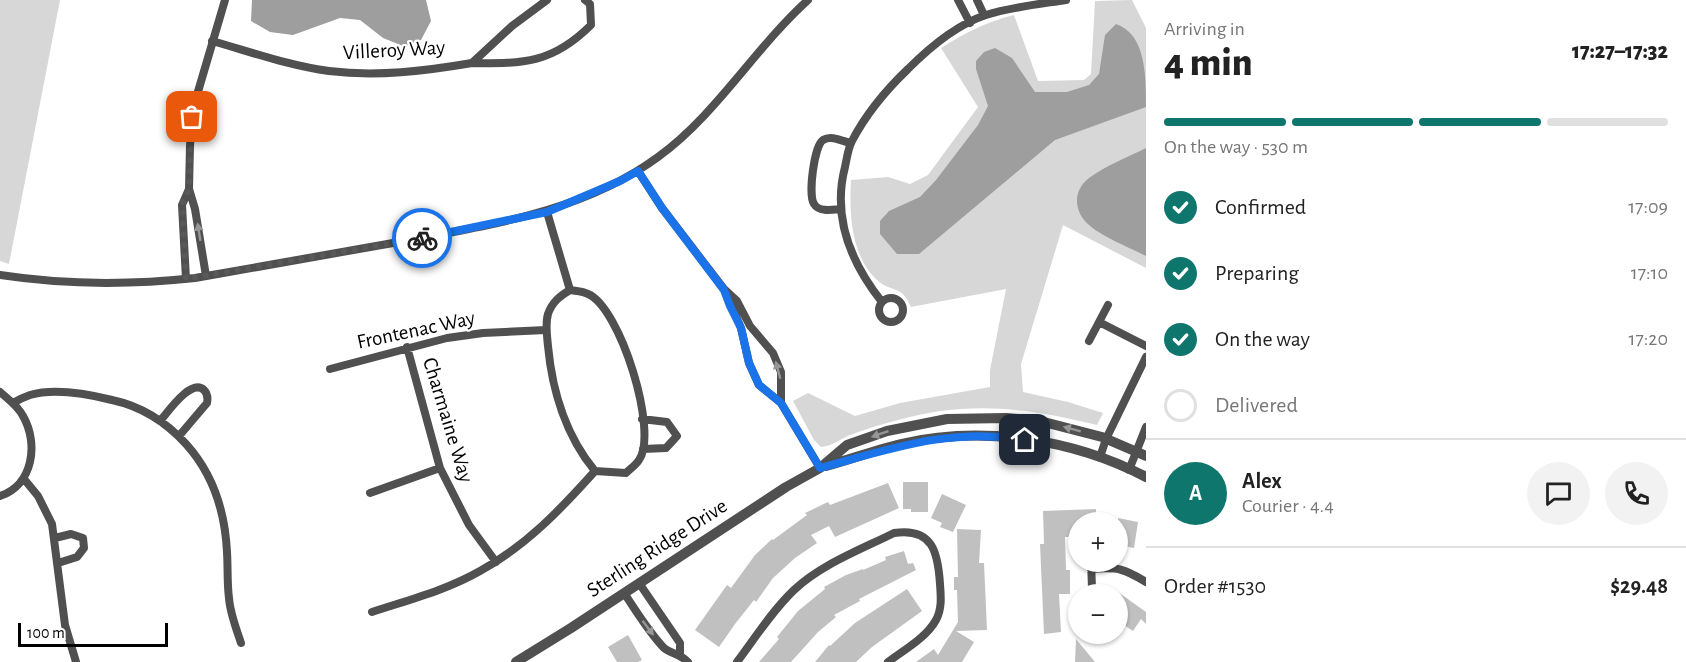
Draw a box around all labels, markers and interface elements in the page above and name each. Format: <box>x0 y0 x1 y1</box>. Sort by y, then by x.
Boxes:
text: Arriving in <box>1164 19 1245 39</box>
street label: Villeroy Way <box>342 37 446 63</box>
text: 17:27–17:32 <box>1572 40 1668 62</box>
text: 4 min <box>1164 44 1253 83</box>
pin <box>166 91 217 142</box>
icon: bag <box>175 100 208 133</box>
text: On the way · 530 m <box>1164 137 1308 157</box>
icon: check <box>1164 191 1197 224</box>
text: Confirmed <box>1215 196 1306 218</box>
text: 17:09 <box>1628 197 1668 217</box>
courier <box>392 208 452 268</box>
icon: bike <box>406 222 439 255</box>
one-way arrow <box>194 223 203 242</box>
icon: check <box>1164 257 1197 290</box>
text: Preparing <box>1215 262 1299 284</box>
text: 17:10 <box>1631 263 1668 283</box>
street label: Frontenac Way <box>355 307 477 353</box>
icon: check <box>1164 323 1197 356</box>
text: On the way <box>1215 328 1310 350</box>
text: 17:20 <box>1629 329 1668 349</box>
street label: Charmaine Way <box>419 355 477 485</box>
one-way arrow <box>773 361 782 379</box>
text: Delivered <box>1215 394 1298 416</box>
pin <box>999 414 1050 465</box>
icon: home <box>1008 423 1041 456</box>
one-way arrow <box>1062 424 1080 433</box>
one-way arrow <box>870 429 888 439</box>
button: chat <box>1527 462 1590 525</box>
button: phone <box>1605 462 1668 525</box>
text: Alex <box>1242 470 1282 492</box>
text: A <box>1189 482 1202 504</box>
street label: Sterling Ridge Drive <box>583 495 731 601</box>
text: Courier · 4.4 <box>1242 496 1334 516</box>
map controls <box>1068 512 1128 644</box>
button: + <box>1068 512 1128 572</box>
text: Order #1530 <box>1164 575 1266 597</box>
text: $29.48 <box>1610 575 1668 597</box>
button: − <box>1068 584 1128 644</box>
scale bar <box>18 620 168 648</box>
one-way arrow <box>642 620 654 636</box>
text: 100 m <box>27 625 65 641</box>

